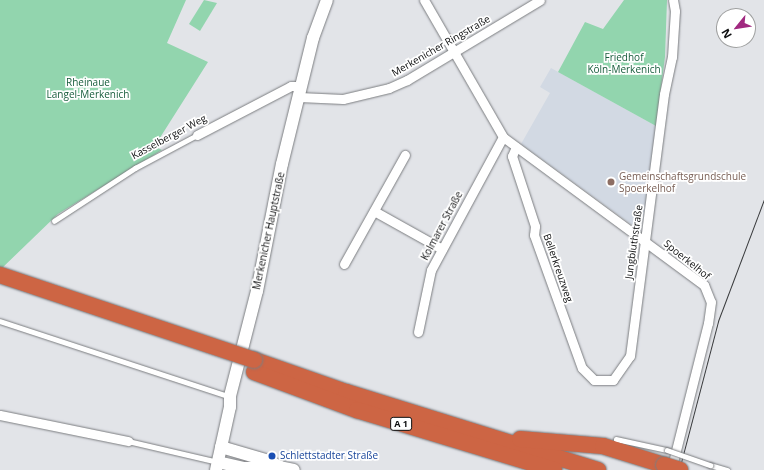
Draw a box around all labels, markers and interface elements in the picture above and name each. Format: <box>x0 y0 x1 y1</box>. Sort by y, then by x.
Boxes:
north arrow <box>716 8 756 48</box>
street label: Merkenicher Ringstraße <box>390 13 492 79</box>
text: N <box>717 26 735 41</box>
park label: Friedhof Köln-Merkenich <box>587 51 661 74</box>
park label: Rheinaue Langel-Merkenich <box>47 76 129 100</box>
street label: Kasselberger Weg <box>129 112 209 162</box>
place label: Gemeinschaftsgrundschule Spoerkelhof <box>619 170 746 194</box>
street label: Merkenicher Hauptstraße <box>251 171 287 291</box>
marker: Gemeinschaftsgrundschule Spoerkelhof <box>606 177 616 187</box>
street label: Kolmarer Straße <box>419 189 465 263</box>
street label: Jungbluthstraße <box>623 204 645 280</box>
street label: Bellerkreuzweg <box>541 232 575 304</box>
street label: Spoerkelhof <box>661 238 713 282</box>
road number: A 1 <box>390 417 412 431</box>
place label: Schlettstadter Straße <box>280 450 378 462</box>
marker: Schlettstadter Straße <box>267 451 277 461</box>

